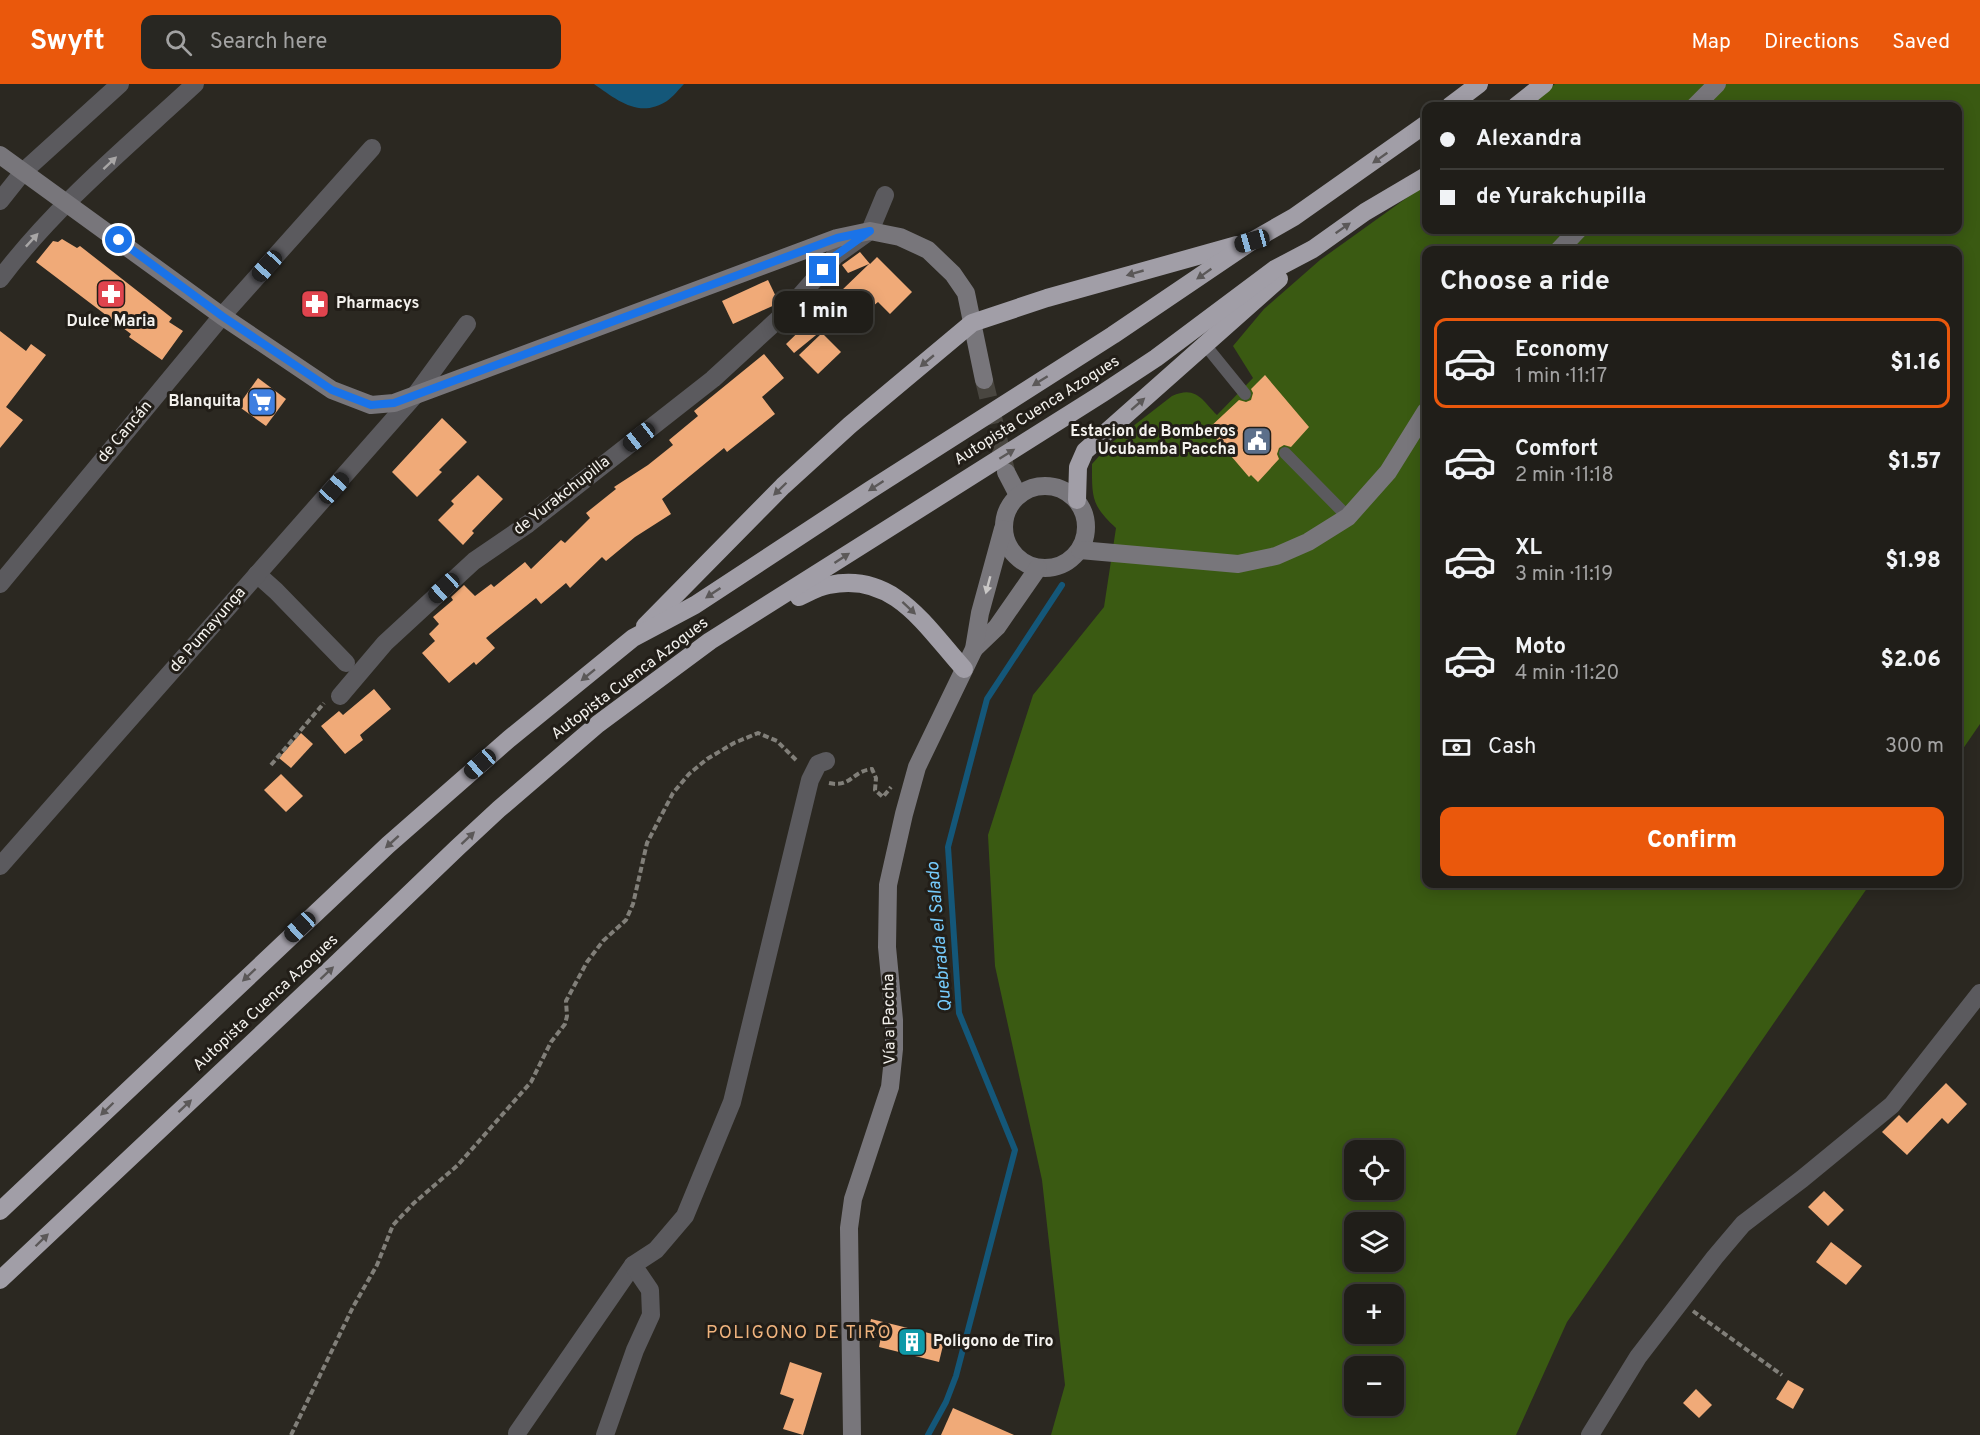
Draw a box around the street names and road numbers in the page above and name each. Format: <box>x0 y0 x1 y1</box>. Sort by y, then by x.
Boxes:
street label: Autopista Cuenca Azogues <box>950 352 1124 470</box>
street label: de Cancán <box>93 397 157 467</box>
street label: de Yurakchupilla <box>510 452 614 540</box>
street label: de Pumayunga <box>165 583 251 677</box>
street label: Autopista Cuenca Azogues <box>547 613 713 745</box>
street label: Autopista Cuenca Azogues <box>189 930 343 1076</box>
street label: Vía a Paccha <box>879 973 901 1065</box>

